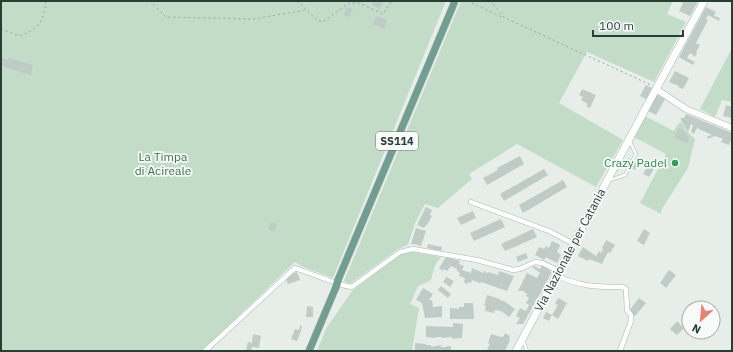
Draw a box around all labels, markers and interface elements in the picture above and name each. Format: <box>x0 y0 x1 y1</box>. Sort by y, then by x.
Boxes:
scale bar <box>593 12 683 38</box>
text: 100 m <box>599 18 634 33</box>
road number: SS114 <box>376 132 418 150</box>
park label: La Timpa di Acireale <box>135 149 192 178</box>
place label: Crazy Padel <box>604 155 667 170</box>
marker: Crazy Padel <box>670 158 680 168</box>
street label: Via Nazionale per Catania <box>531 185 609 314</box>
north arrow <box>681 300 721 340</box>
text: N <box>690 321 703 337</box>

